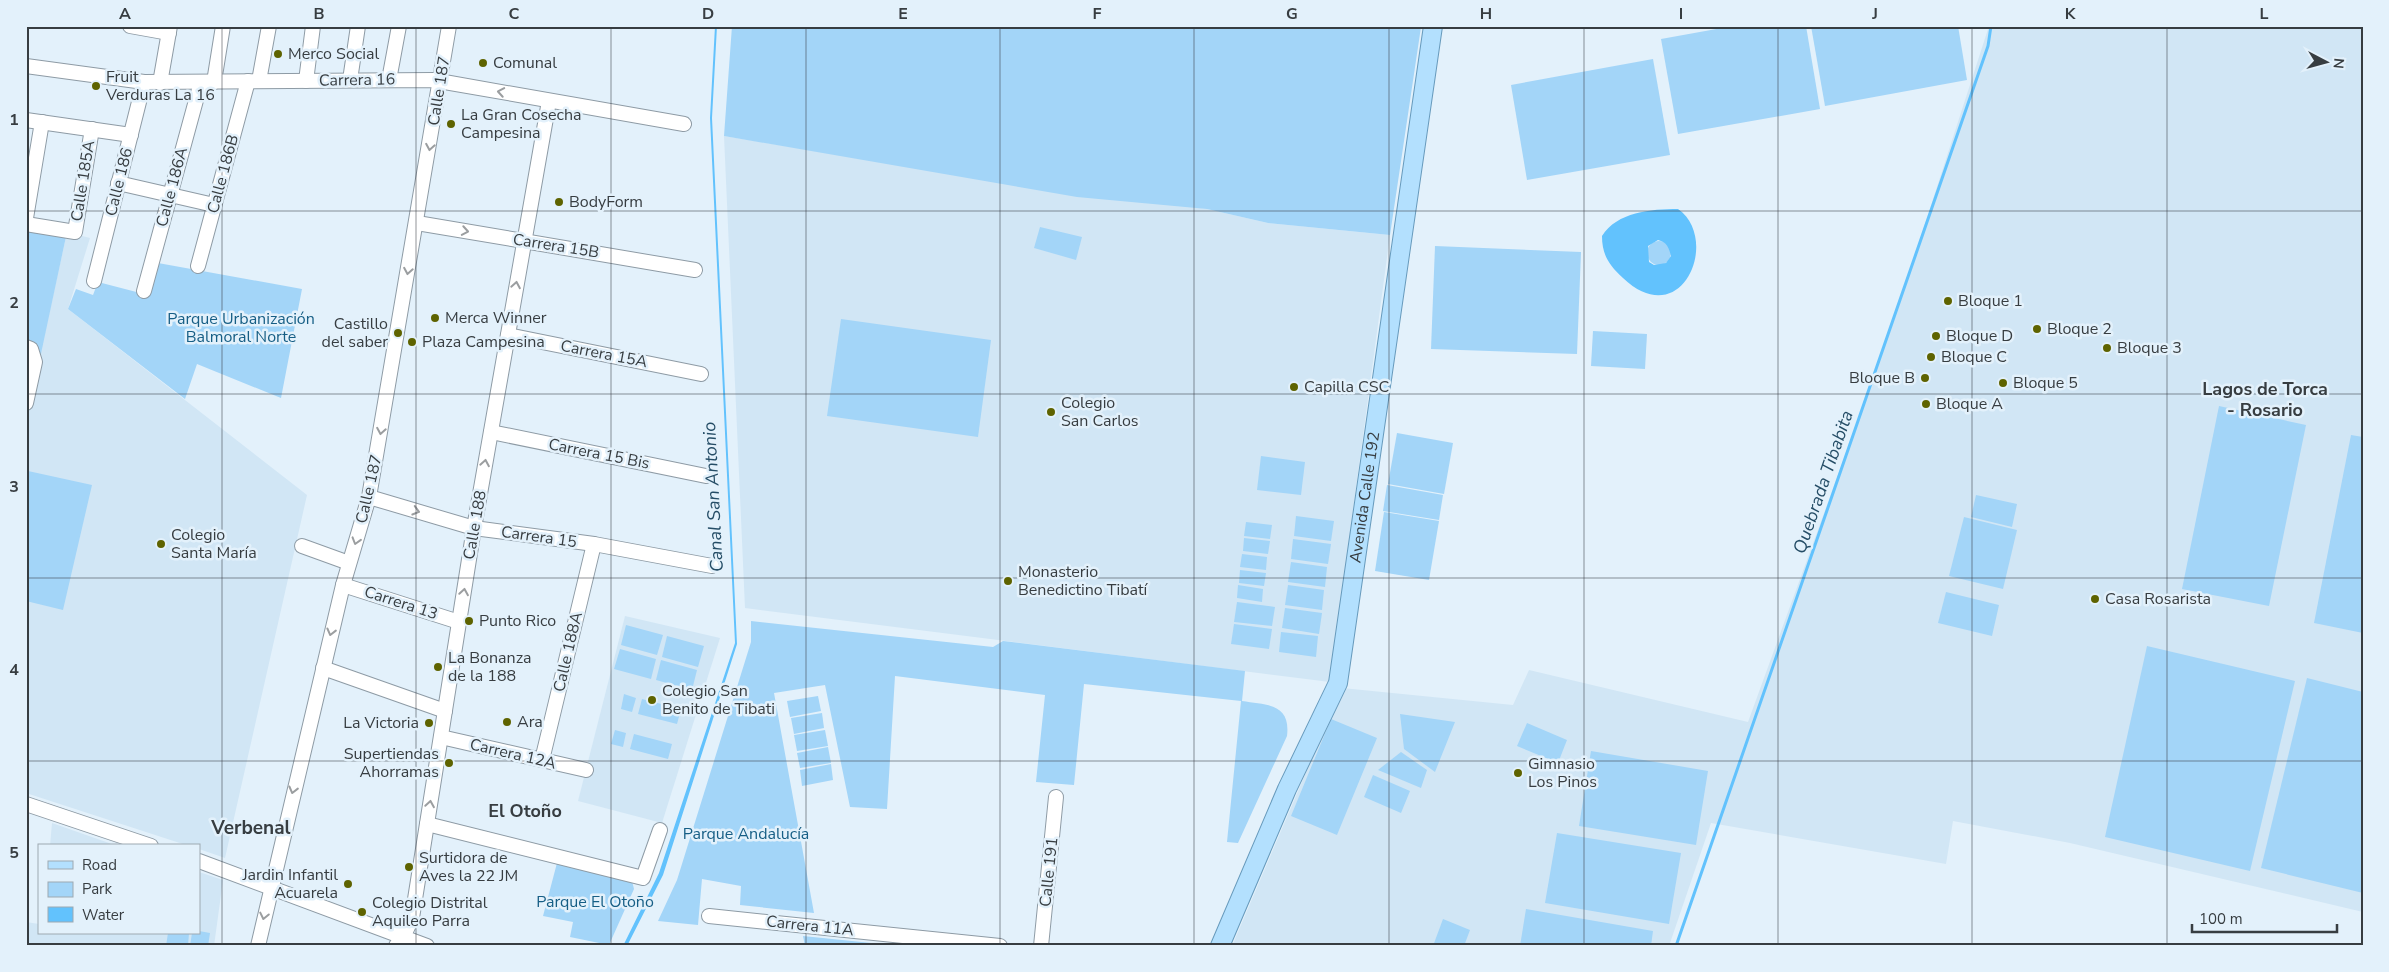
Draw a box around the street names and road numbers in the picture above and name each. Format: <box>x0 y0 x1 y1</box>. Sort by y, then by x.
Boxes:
street label: Calle 187 <box>423 55 455 127</box>
street label: Carrera 16 <box>319 68 395 92</box>
street label: Calle 186B <box>202 132 244 216</box>
street label: Calle 185A <box>66 139 100 223</box>
street label: Calle 186A <box>151 144 193 229</box>
street label: Calle 186 <box>100 145 138 219</box>
street label: Carrera 15B <box>511 228 601 264</box>
street label: Carrera 15A <box>559 335 650 373</box>
street label: Avenida Calle 192 <box>1344 430 1385 564</box>
street label: Carrera 15 Bis <box>547 433 651 475</box>
street label: Calle 187 <box>350 453 388 525</box>
street label: Calle 188 <box>458 489 492 561</box>
street label: Carrera 15 <box>500 521 578 553</box>
street label: Carrera 13 <box>361 581 441 625</box>
street label: Calle 188A <box>548 610 588 694</box>
street label: Carrera 12A <box>468 733 559 775</box>
street label: Calle 191 <box>1034 836 1064 908</box>
street label: Carrera 11A <box>765 910 855 942</box>

